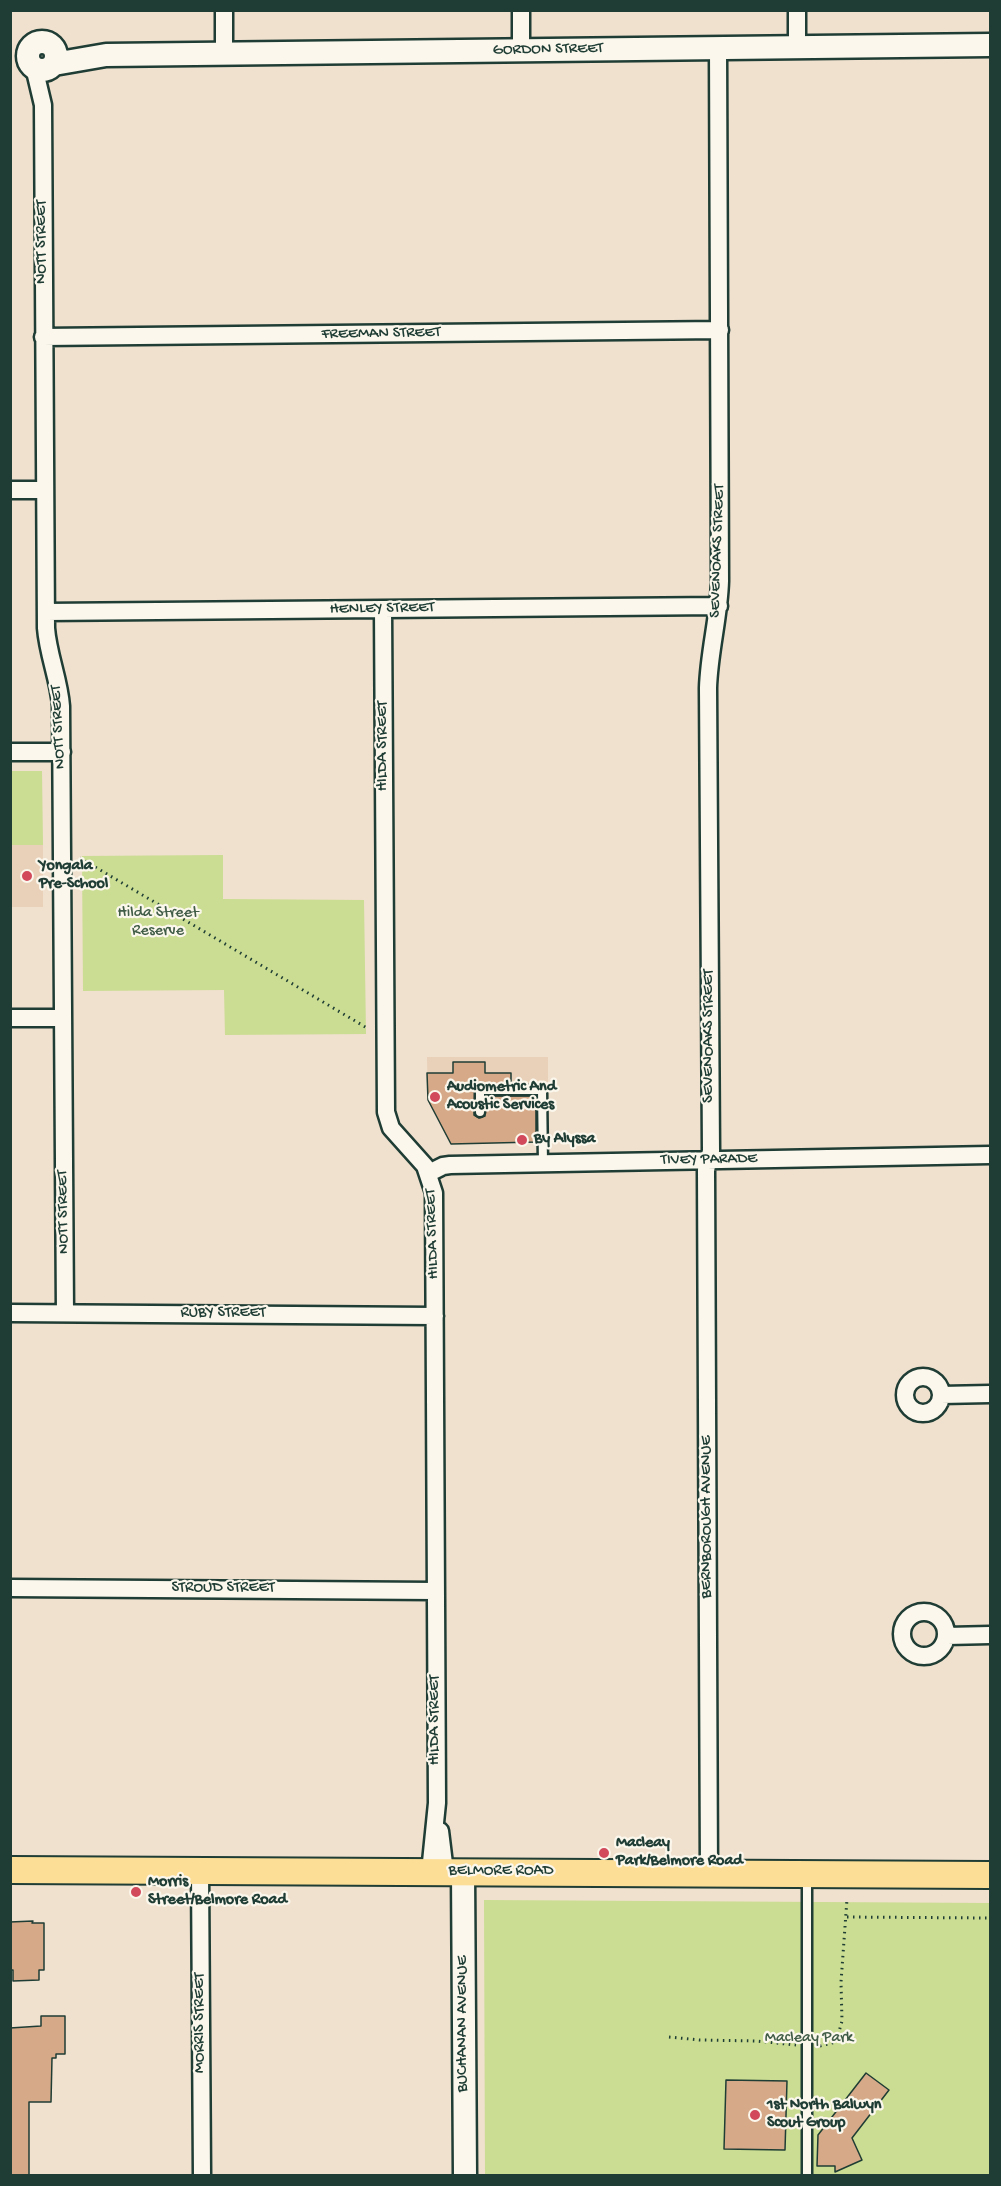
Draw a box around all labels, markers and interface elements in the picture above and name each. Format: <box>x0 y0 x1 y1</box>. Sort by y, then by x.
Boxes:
street label: GORDON STREET <box>493 39 603 61</box>
street label: NOTT STREET <box>33 200 53 284</box>
street label: FREEMAN STREET <box>321 323 441 345</box>
street label: SEVENOAKS STREET <box>706 484 730 618</box>
street label: HENLEY STREET <box>330 598 434 620</box>
street label: NOTT STREET <box>47 684 71 770</box>
street label: HILDA STREET <box>374 701 394 791</box>
place label: Yongala Pre-School <box>39 857 108 895</box>
marker: Yongala Pre-School <box>20 869 34 883</box>
park label: Hilda Street Reserve <box>118 904 198 942</box>
street label: SEVENOAKS STREET <box>700 969 720 1103</box>
place label: Audiometric And Acoustic Services <box>447 1078 556 1116</box>
marker: Audiometric And Acoustic Services <box>428 1090 442 1104</box>
place label: By Alyssa <box>534 1130 595 1150</box>
marker: By Alyssa <box>515 1133 529 1147</box>
street label: TIVEY PARADE <box>661 1150 757 1170</box>
street label: NOTT STREET <box>54 1170 74 1254</box>
street label: HILDA STREET <box>422 1188 444 1280</box>
street label: RUBY STREET <box>180 1304 266 1324</box>
street label: BERNBOROUGH AVENUE <box>698 1435 718 1599</box>
street label: STROUD STREET <box>171 1579 275 1599</box>
street label: HILDA STREET <box>426 1675 446 1765</box>
place label: Macleay Park/Belmore Road <box>616 1834 743 1872</box>
marker: Macleay Park/Belmore Road <box>597 1846 611 1860</box>
street label: BELMORE ROAD <box>449 1862 553 1882</box>
place label: Morris Street/Belmore Road <box>148 1873 287 1911</box>
marker: Morris Street/Belmore Road <box>129 1885 143 1899</box>
street label: BUCHANAN AVENUE <box>454 1956 474 2092</box>
street label: MORRIS STREET <box>191 1973 211 2073</box>
park label: Macleay Park <box>765 2029 853 2049</box>
place label: 1st North Balwyn Scout Group <box>767 2096 881 2134</box>
marker: 1st North Balwyn Scout Group <box>748 2108 762 2122</box>

